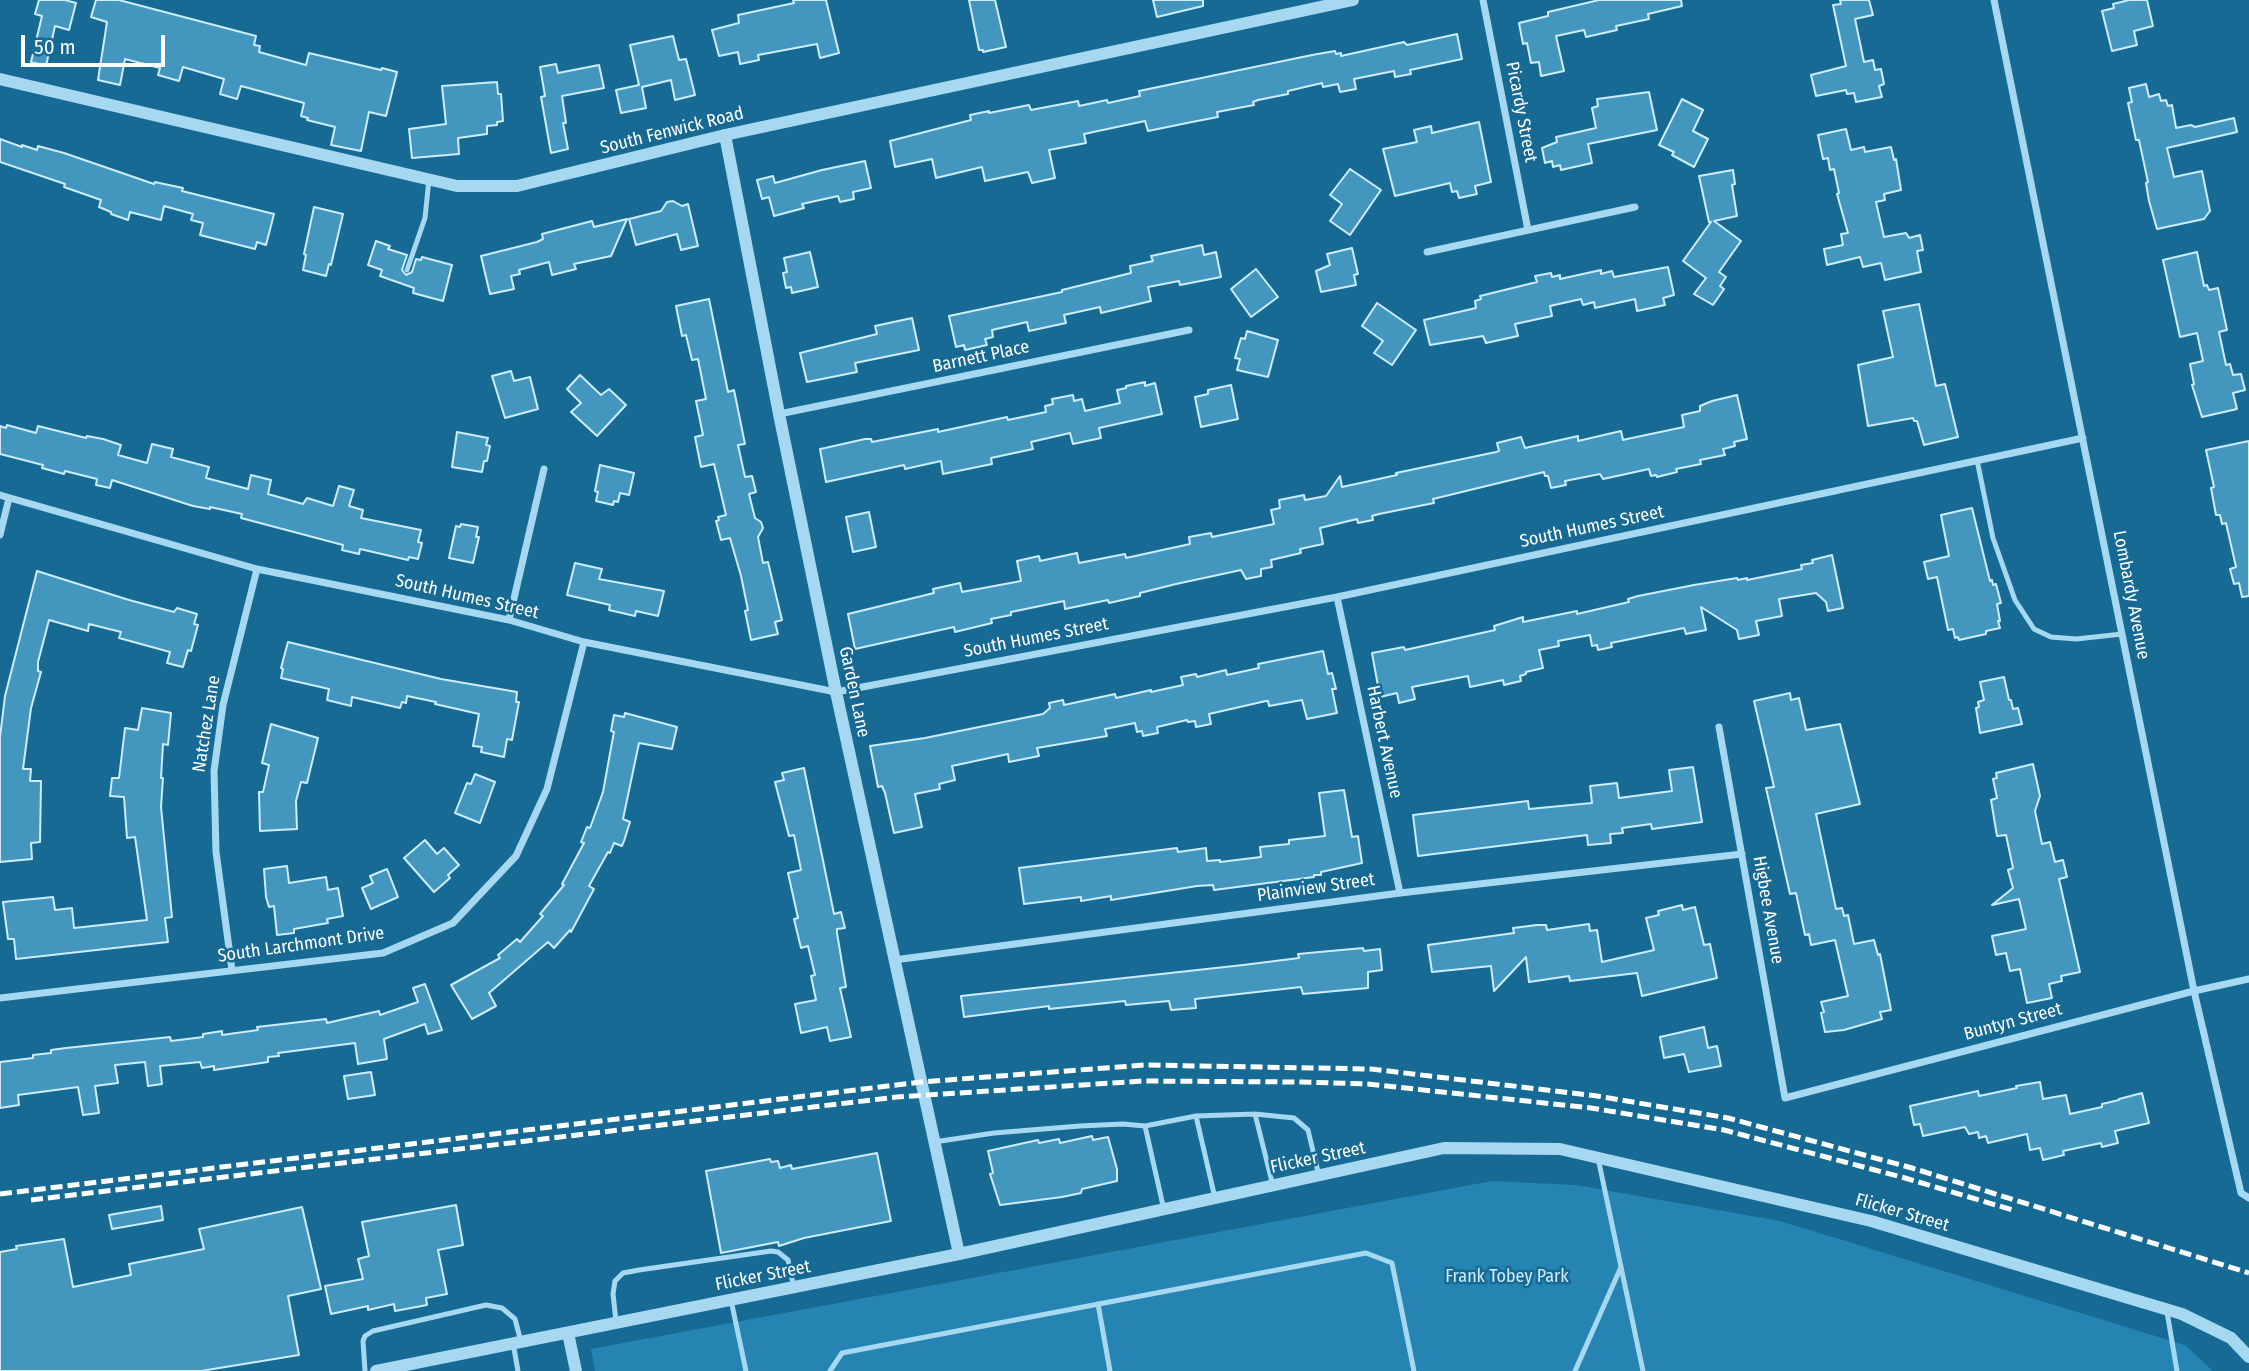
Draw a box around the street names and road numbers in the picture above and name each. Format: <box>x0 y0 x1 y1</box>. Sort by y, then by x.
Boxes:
street label: Picardy Street <box>1501 60 1541 164</box>
street label: South Fenwick Road <box>598 103 746 159</box>
street label: Barnett Place <box>931 336 1031 378</box>
street label: South Humes Street <box>1518 501 1666 553</box>
street label: Lombardy Avenue <box>2108 529 2154 661</box>
street label: South Humes Street <box>393 570 541 624</box>
street label: South Humes Street <box>962 613 1110 663</box>
street label: Garden Lane <box>834 645 874 739</box>
street label: Natchez Lane <box>189 674 225 774</box>
street label: Harbert Avenue <box>1361 684 1407 800</box>
street label: Higbee Avenue <box>1748 854 1788 966</box>
street label: Plainview Street <box>1256 869 1376 907</box>
street label: South Larchmont Drive <box>216 923 386 967</box>
street label: Buntyn Street <box>1962 999 2064 1045</box>
street label: Flicker Street <box>1269 1137 1367 1179</box>
street label: Flicker Street <box>1853 1189 1951 1237</box>
street label: Flicker Street <box>714 1256 812 1296</box>

